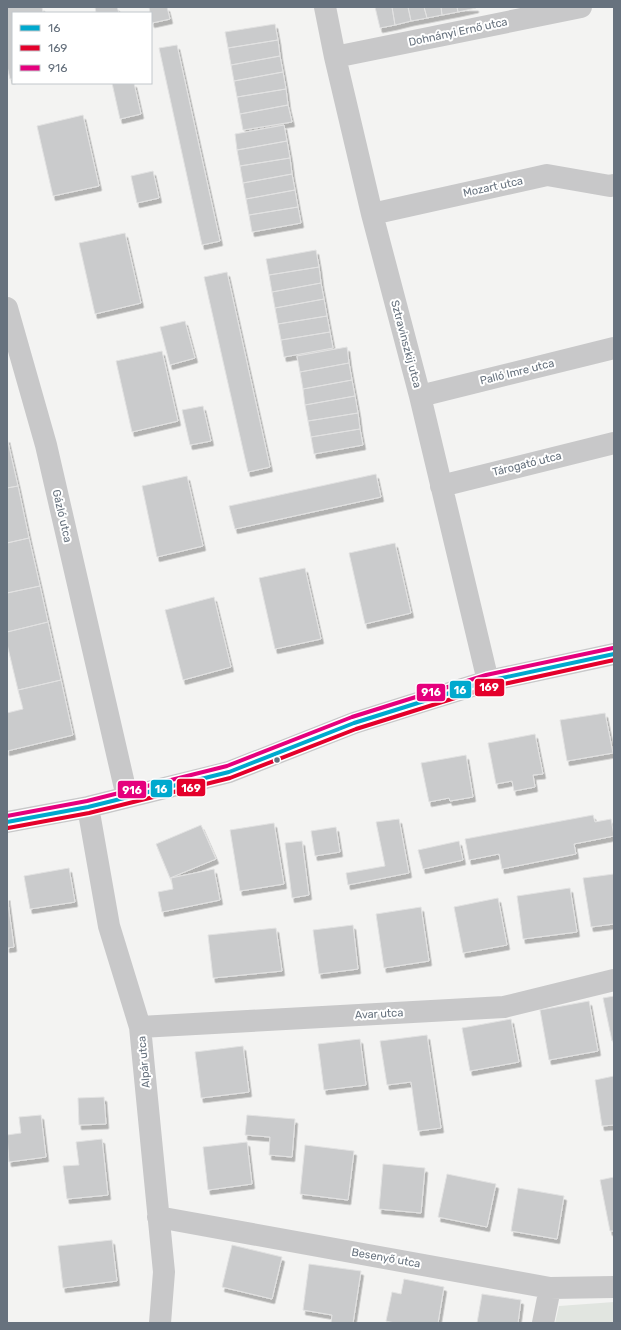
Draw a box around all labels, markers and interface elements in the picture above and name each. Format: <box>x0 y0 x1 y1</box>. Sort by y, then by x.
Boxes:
legend <box>12 12 152 84</box>
street label: Dohnányi Ernő utca <box>407 15 509 49</box>
text: 16 <box>48 21 60 35</box>
text: 169 <box>48 41 68 55</box>
text: 916 <box>48 61 68 75</box>
street label: Mozart utca <box>462 174 524 200</box>
street label: Sztravinszkij utca <box>388 299 424 389</box>
street label: Palló Imre utca <box>478 356 556 388</box>
street label: Tárogató utca <box>491 449 563 479</box>
street label: Gázló utca <box>50 488 74 544</box>
line badge: 169 <box>474 678 505 697</box>
line badge: 16 <box>449 680 472 699</box>
text: 169 <box>479 681 499 694</box>
line badge: 916 <box>416 683 446 702</box>
text: 16 <box>454 684 466 697</box>
text: 916 <box>421 686 441 699</box>
unlabelled marker <box>272 755 282 765</box>
line badge: 169 <box>176 778 206 797</box>
line badge: 16 <box>150 779 173 798</box>
line badge: 916 <box>117 780 147 799</box>
text: 169 <box>181 782 201 795</box>
text: 16 <box>155 783 167 796</box>
text: 916 <box>122 784 142 797</box>
street label: Avar utca <box>354 1006 404 1022</box>
street label: Alpár utca <box>135 1035 153 1089</box>
street label: Besenyő utca <box>351 1246 421 1270</box>

